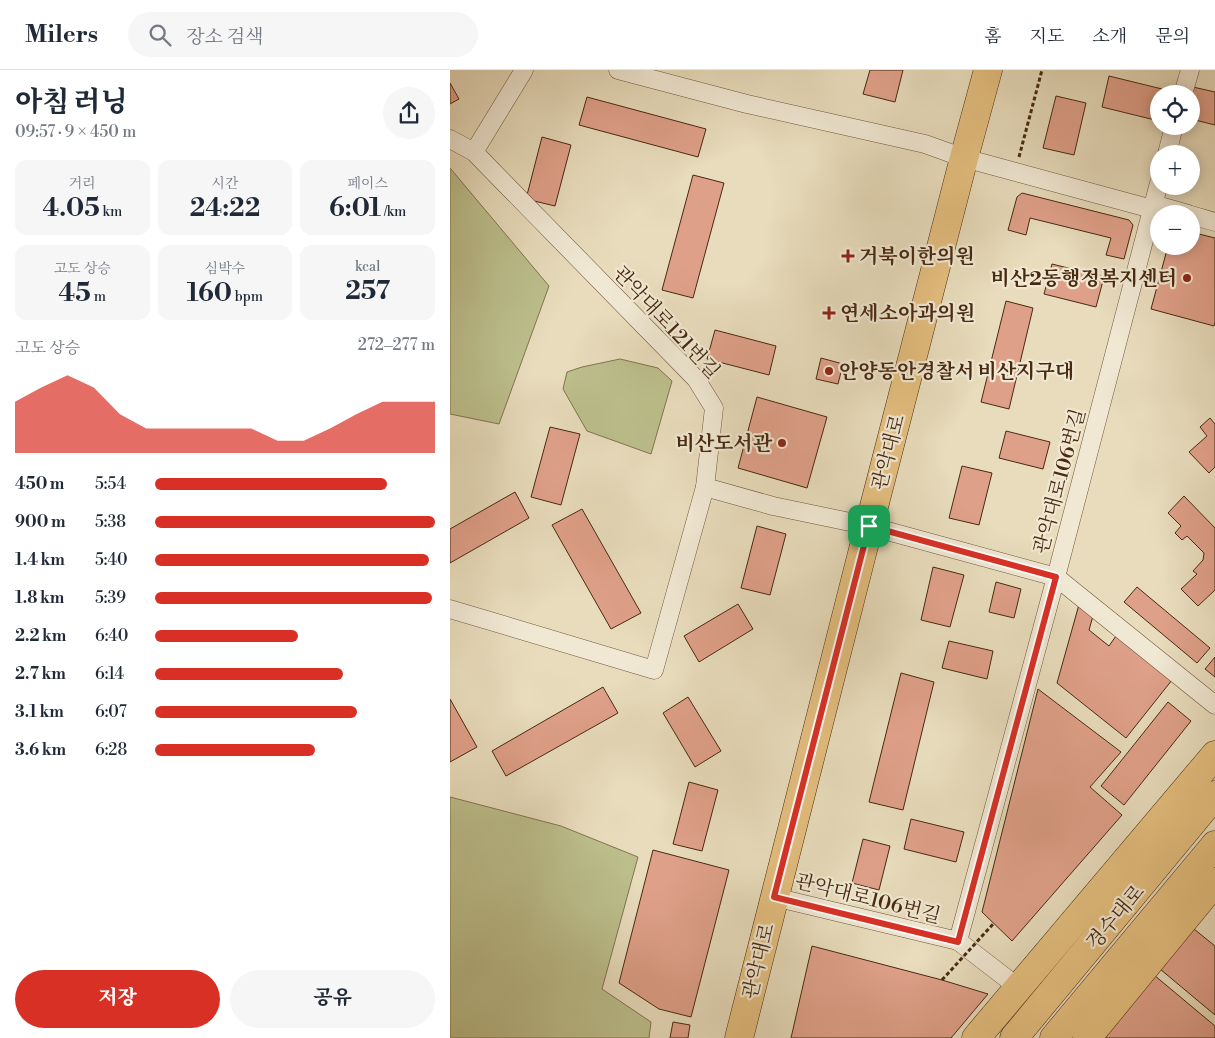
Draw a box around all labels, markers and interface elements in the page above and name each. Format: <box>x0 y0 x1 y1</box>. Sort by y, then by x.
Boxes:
search box <box>128 12 478 57</box>
text: Milers <box>25 20 98 50</box>
icon: search <box>146 21 174 49</box>
text: 장소 검색 <box>186 25 263 49</box>
text: 홈 <box>984 25 1002 48</box>
text: 지도 <box>1030 25 1064 48</box>
text: 소개 <box>1092 25 1127 48</box>
text: 문의 <box>1155 25 1190 48</box>
text: 아침 러닝 <box>15 85 128 120</box>
map controls <box>1150 85 1200 255</box>
button: locate <box>1150 85 1200 135</box>
button: share <box>383 87 435 139</box>
text: 09:57 · 9 × 450 m <box>15 122 136 142</box>
button: + <box>1150 145 1200 195</box>
text: 거리 <box>69 175 96 193</box>
text: 시간 <box>211 175 239 193</box>
text: 페이스 <box>347 175 388 193</box>
text: 4.05 <box>42 193 100 224</box>
text: 24:22 <box>190 193 260 224</box>
text: 6:01 <box>329 193 381 224</box>
text: km <box>100 203 122 221</box>
text: /km <box>381 203 406 221</box>
button: − <box>1150 205 1200 255</box>
place label: 거북이한의원 <box>859 245 975 270</box>
marker: 거북이한의원 <box>841 249 855 263</box>
text: kcal <box>355 258 380 276</box>
text: 고도 상승 <box>54 260 111 278</box>
text: 심박수 <box>205 260 245 278</box>
street label: 관악대로121번길 <box>607 261 725 385</box>
place label: 비산2동행정복지센터 <box>991 267 1177 292</box>
marker: 비산2동행정복지센터 <box>1181 272 1193 284</box>
text: 257 <box>345 276 390 307</box>
text: 45 <box>59 278 91 309</box>
text: 160 <box>187 278 232 309</box>
text: m <box>91 288 106 306</box>
text: bpm <box>232 288 263 306</box>
place label: 연세소아과의원 <box>840 302 975 327</box>
marker: 연세소아과의원 <box>822 306 836 320</box>
text: 272–277 m <box>358 335 435 355</box>
text: 고도 상승 <box>15 338 80 358</box>
place label: 안양동안경찰서 비산지구대 <box>839 360 1074 385</box>
marker: 안양동안경찰서 비산지구대 <box>823 365 835 377</box>
street label: 관악대로106번길 <box>1029 406 1092 557</box>
street label: 관악대로 <box>867 412 912 493</box>
place label: 비산도서관 <box>675 432 773 457</box>
marker: 비산도서관 <box>776 437 788 449</box>
text: 450 m <box>15 474 64 494</box>
text: 5:54 <box>95 474 126 494</box>
pin <box>848 505 890 547</box>
text: 900 m <box>15 512 65 532</box>
text: 5:38 <box>95 512 126 532</box>
icon: arrive <box>855 512 883 540</box>
text: 1.4 km <box>15 550 65 570</box>
text: 5:40 <box>95 550 128 570</box>
text: 1.8 km <box>15 588 64 608</box>
text: 5:39 <box>95 588 126 608</box>
text: 2.2 km <box>15 626 66 646</box>
text: 6:40 <box>95 626 128 646</box>
text: 2.7 km <box>15 664 66 684</box>
text: 6:14 <box>95 664 124 684</box>
text: 3.1 km <box>15 702 64 722</box>
text: 6:07 <box>95 702 127 722</box>
text: 3.6 km <box>15 740 66 760</box>
text: 6:28 <box>95 740 127 760</box>
street label: 관악대로106번길 <box>792 869 943 930</box>
street label: 경수대로 <box>1082 880 1151 956</box>
street label: 관악대로 <box>738 921 781 1002</box>
button: 저장 <box>15 970 220 1028</box>
button: 공유 <box>230 970 435 1028</box>

